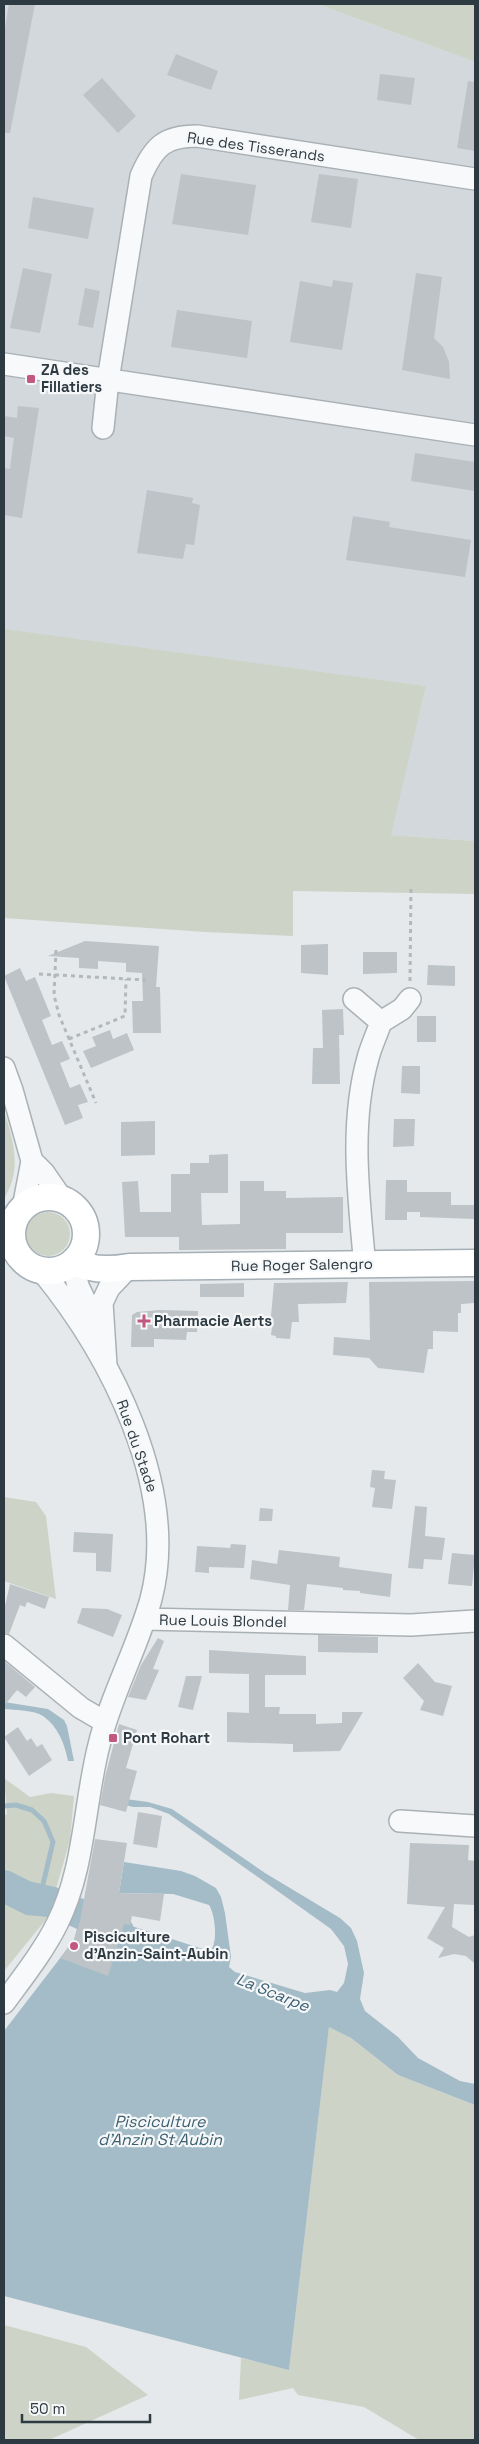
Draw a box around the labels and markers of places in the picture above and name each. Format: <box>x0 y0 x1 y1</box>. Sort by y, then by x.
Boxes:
place label: ZA des Fillatiers <box>41 360 102 396</box>
marker: ZA des Fillatiers <box>25 373 37 385</box>
place label: Pharmacie Aerts <box>154 1311 272 1330</box>
marker: Pharmacie Aerts <box>138 1315 150 1327</box>
place label: Pont Rohart <box>123 1728 210 1747</box>
marker: Pont Rohart <box>107 1732 119 1744</box>
place label: Pisciculture d'Anzin-Saint-Aubin <box>84 1927 228 1963</box>
marker: Pisciculture d'Anzin-Saint-Aubin <box>68 1940 80 1952</box>

